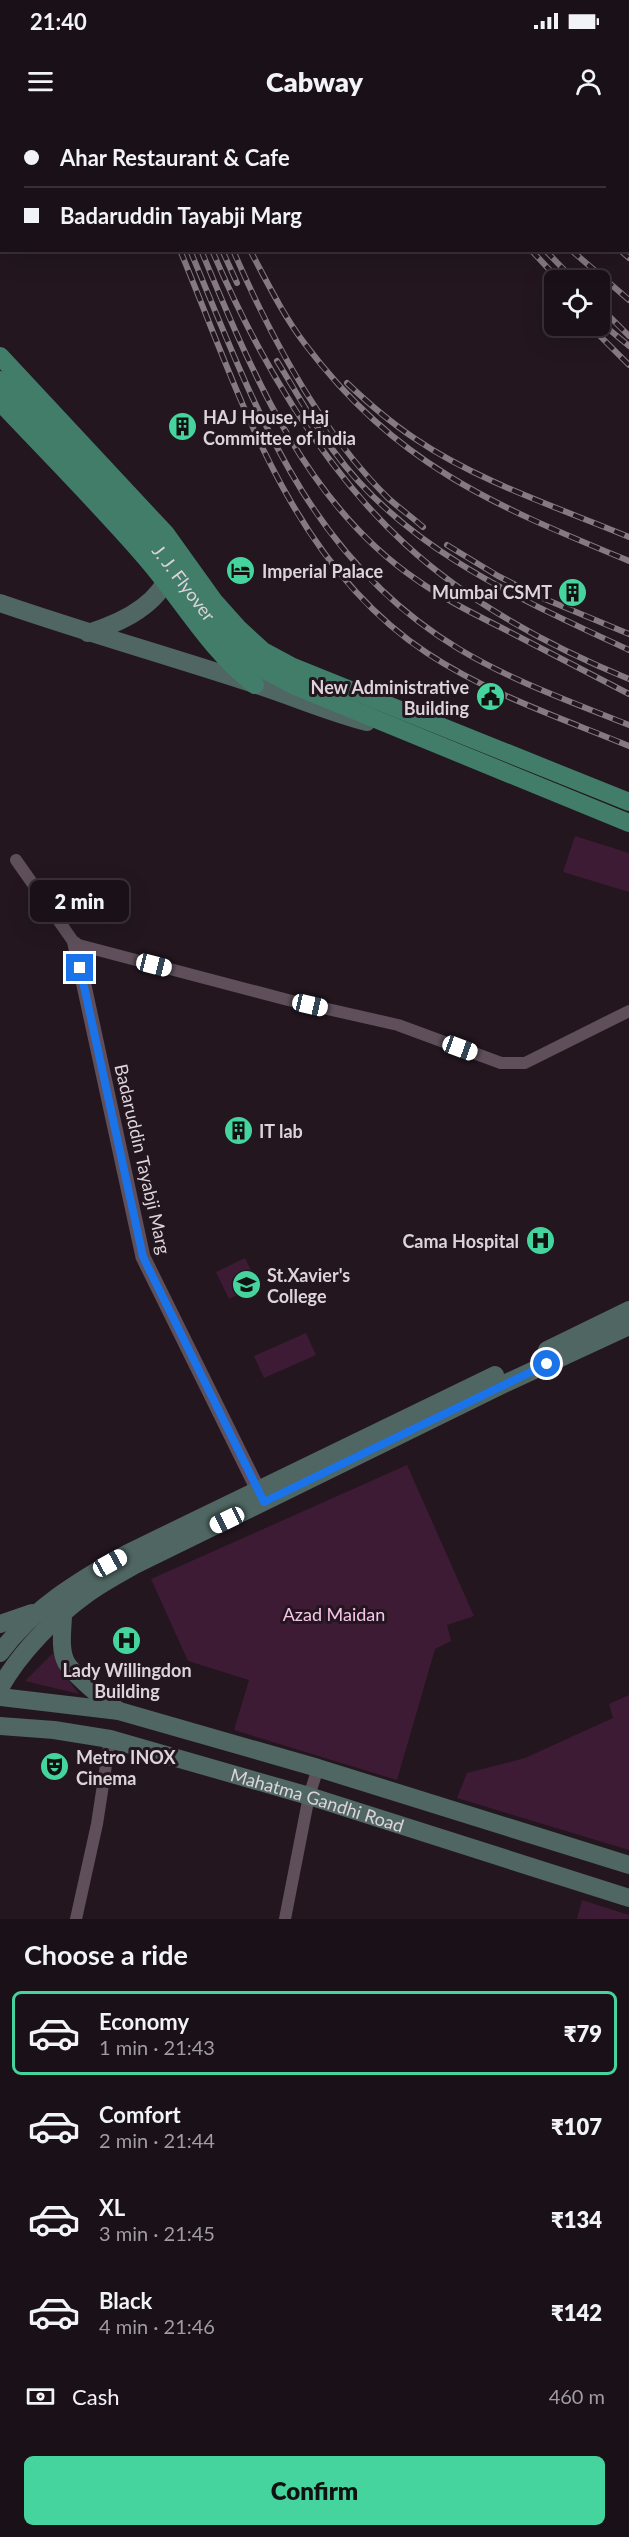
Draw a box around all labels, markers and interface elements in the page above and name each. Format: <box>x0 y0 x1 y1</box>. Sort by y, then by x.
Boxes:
text: 21:40 <box>30 8 87 35</box>
icon: menu <box>24 65 57 98</box>
text: Cabway <box>266 65 363 98</box>
icon: person <box>572 65 605 98</box>
text: Ahar Restaurant & Cafe <box>60 144 290 171</box>
text: Badaruddin Tayabji Marg <box>60 202 302 229</box>
map controls <box>544 270 610 336</box>
button: locate <box>544 270 610 336</box>
place label: HAJ House, Haj Committee of India <box>203 406 356 449</box>
building icon: HAJ House, Haj Committee of India <box>166 411 198 443</box>
street label: J. J. Flyover <box>148 540 221 626</box>
hotel icon: Imperial Palace <box>225 555 257 587</box>
place label: Imperial Palace <box>262 560 384 582</box>
building icon: Mumbai CSMT <box>557 576 589 608</box>
place label: Mumbai CSMT <box>432 581 552 603</box>
place label: New Administrative Building <box>311 676 469 719</box>
public building icon: New Administrative Building <box>474 681 506 713</box>
callout: 2 min <box>31 881 130 923</box>
text: 2 min <box>55 889 104 913</box>
car <box>134 952 174 978</box>
route end <box>66 954 93 981</box>
car <box>290 992 330 1018</box>
car <box>440 1033 480 1063</box>
street label: Badaruddin Tayabji Marg <box>110 1062 176 1256</box>
building icon: IT lab <box>222 1115 254 1147</box>
place label: IT lab <box>259 1120 303 1142</box>
hospital icon: Cama Hospital <box>524 1225 556 1257</box>
place label: Cama Hospital <box>402 1230 519 1252</box>
place label: St.Xavier's College <box>267 1264 350 1307</box>
school or university icon: St.Xavier's College <box>230 1269 262 1301</box>
route start <box>533 1350 560 1377</box>
car <box>207 1504 247 1536</box>
car <box>90 1546 130 1580</box>
park label: Azad Maidan <box>283 1603 385 1625</box>
hospital icon: Lady Willingdon Building <box>111 1625 143 1657</box>
place label: Lady Willingdon Building <box>62 1659 192 1702</box>
place label: Metro INOX Cinema <box>76 1746 176 1789</box>
theatre icon: Metro INOX Cinema <box>39 1751 71 1783</box>
street label: Mahatma Gandhi Road <box>228 1763 407 1837</box>
text: Choose a ride <box>24 1938 188 1971</box>
icon: car <box>27 2006 81 2060</box>
text: Economy <box>99 2008 189 2035</box>
text: ₹79 <box>564 2020 602 2047</box>
text: 1 min · 21:43 <box>99 2035 215 2059</box>
icon: car <box>27 2099 81 2153</box>
text: Comfort <box>99 2101 181 2128</box>
text: ₹107 <box>551 2113 602 2140</box>
text: 2 min · 21:44 <box>99 2128 215 2152</box>
icon: car <box>27 2192 81 2246</box>
text: XL <box>99 2194 125 2221</box>
text: ₹134 <box>551 2206 602 2233</box>
text: 3 min · 21:45 <box>99 2221 215 2245</box>
icon: car <box>27 2285 81 2339</box>
text: Black <box>99 2287 152 2314</box>
text: ₹142 <box>551 2299 602 2326</box>
text: 4 min · 21:46 <box>99 2314 215 2338</box>
icon: cash <box>24 2380 57 2413</box>
text: Cash <box>72 2383 119 2410</box>
text: 460 m <box>549 2384 605 2408</box>
button: Confirm <box>24 2456 605 2525</box>

